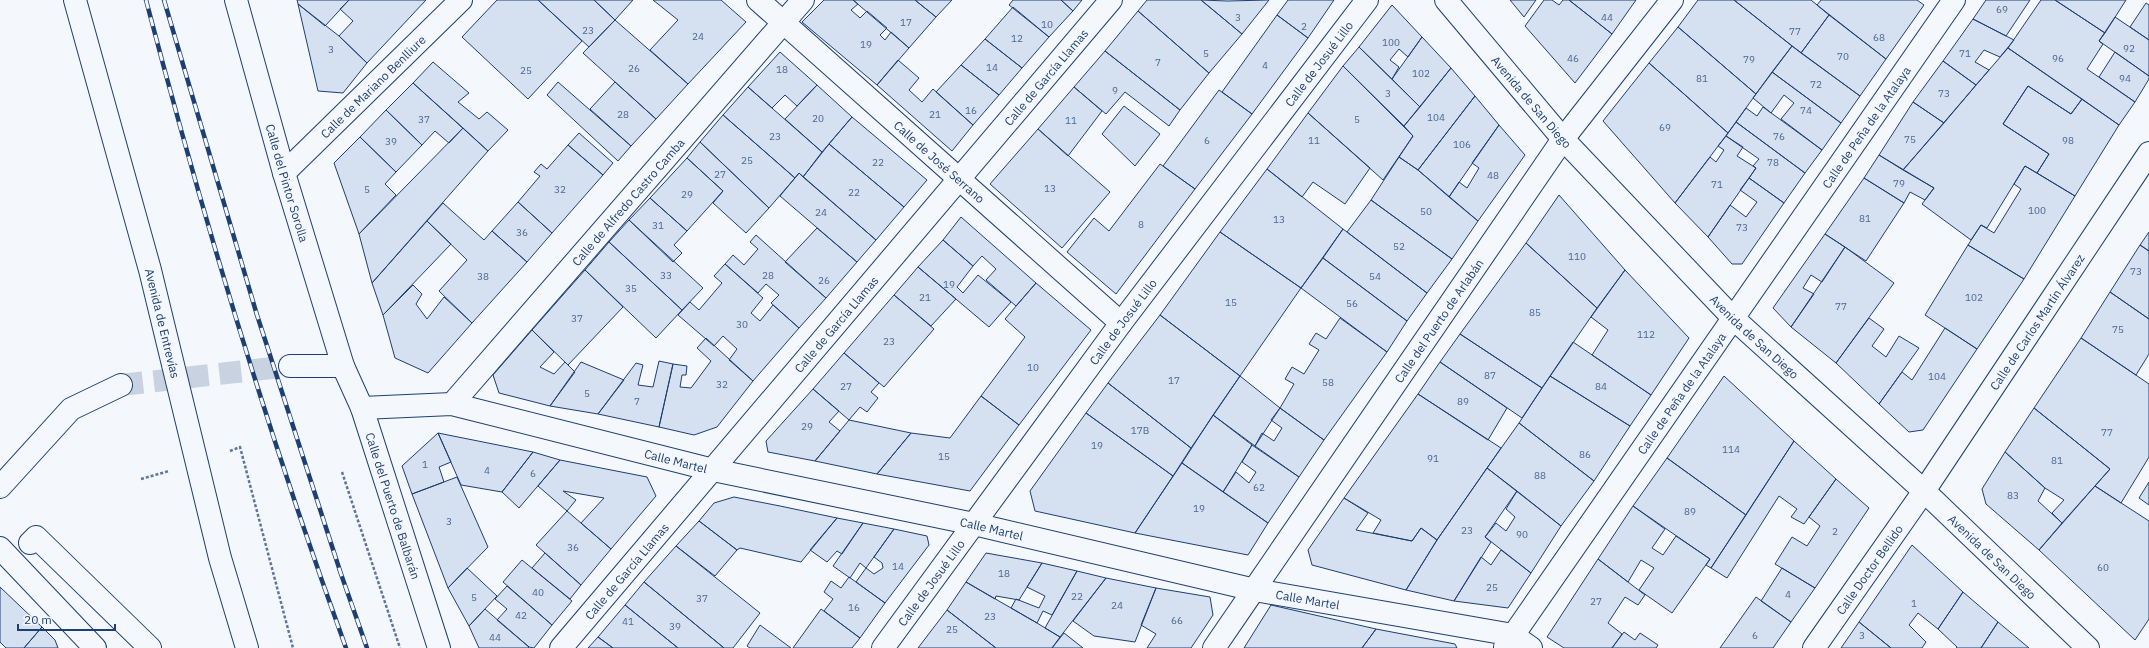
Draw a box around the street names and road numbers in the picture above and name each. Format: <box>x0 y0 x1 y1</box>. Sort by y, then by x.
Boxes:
street label: Calle de Josué Lillo <box>1281 18 1356 109</box>
street label: Calle de García Llamas <box>1000 25 1091 128</box>
street label: Calle de Mariano Benlliure <box>317 31 429 141</box>
street label: Avenida de San Diego <box>1489 53 1575 151</box>
street label: Calle de Peña de la Atalaya <box>1818 63 1914 191</box>
street label: Calle de José Serrano <box>891 117 988 206</box>
street label: Calle del Pintor Sorolla <box>263 122 312 244</box>
street label: Calle de Alfredo Castro Camba <box>568 134 688 269</box>
street label: Calle de Carlos Martín Álvarez <box>1986 251 2088 393</box>
street label: Calle del Puerto de Arlabán <box>1391 256 1486 385</box>
street label: Avenida de Entrevías <box>142 267 184 380</box>
street label: Calle de García Llamas <box>791 272 881 375</box>
street label: Calle de Josué Lillo <box>1086 275 1160 367</box>
street label: Avenida de San Diego <box>1707 291 1802 382</box>
street label: Calle de Peña de la Atalaya <box>1634 329 1729 457</box>
street label: Calle del Puerto de Balbarán <box>363 430 424 581</box>
street label: Calle Martel <box>643 445 709 476</box>
street label: Avenida de San Diego <box>1945 511 2040 602</box>
street label: Calle Martel <box>959 514 1025 543</box>
street label: Calle de García Llamas <box>581 519 672 622</box>
street label: Calle Doctor Bellido <box>1832 521 1906 617</box>
street label: Calle de Josué Lillo <box>894 536 968 629</box>
street label: Calle Martel <box>1275 586 1341 612</box>

